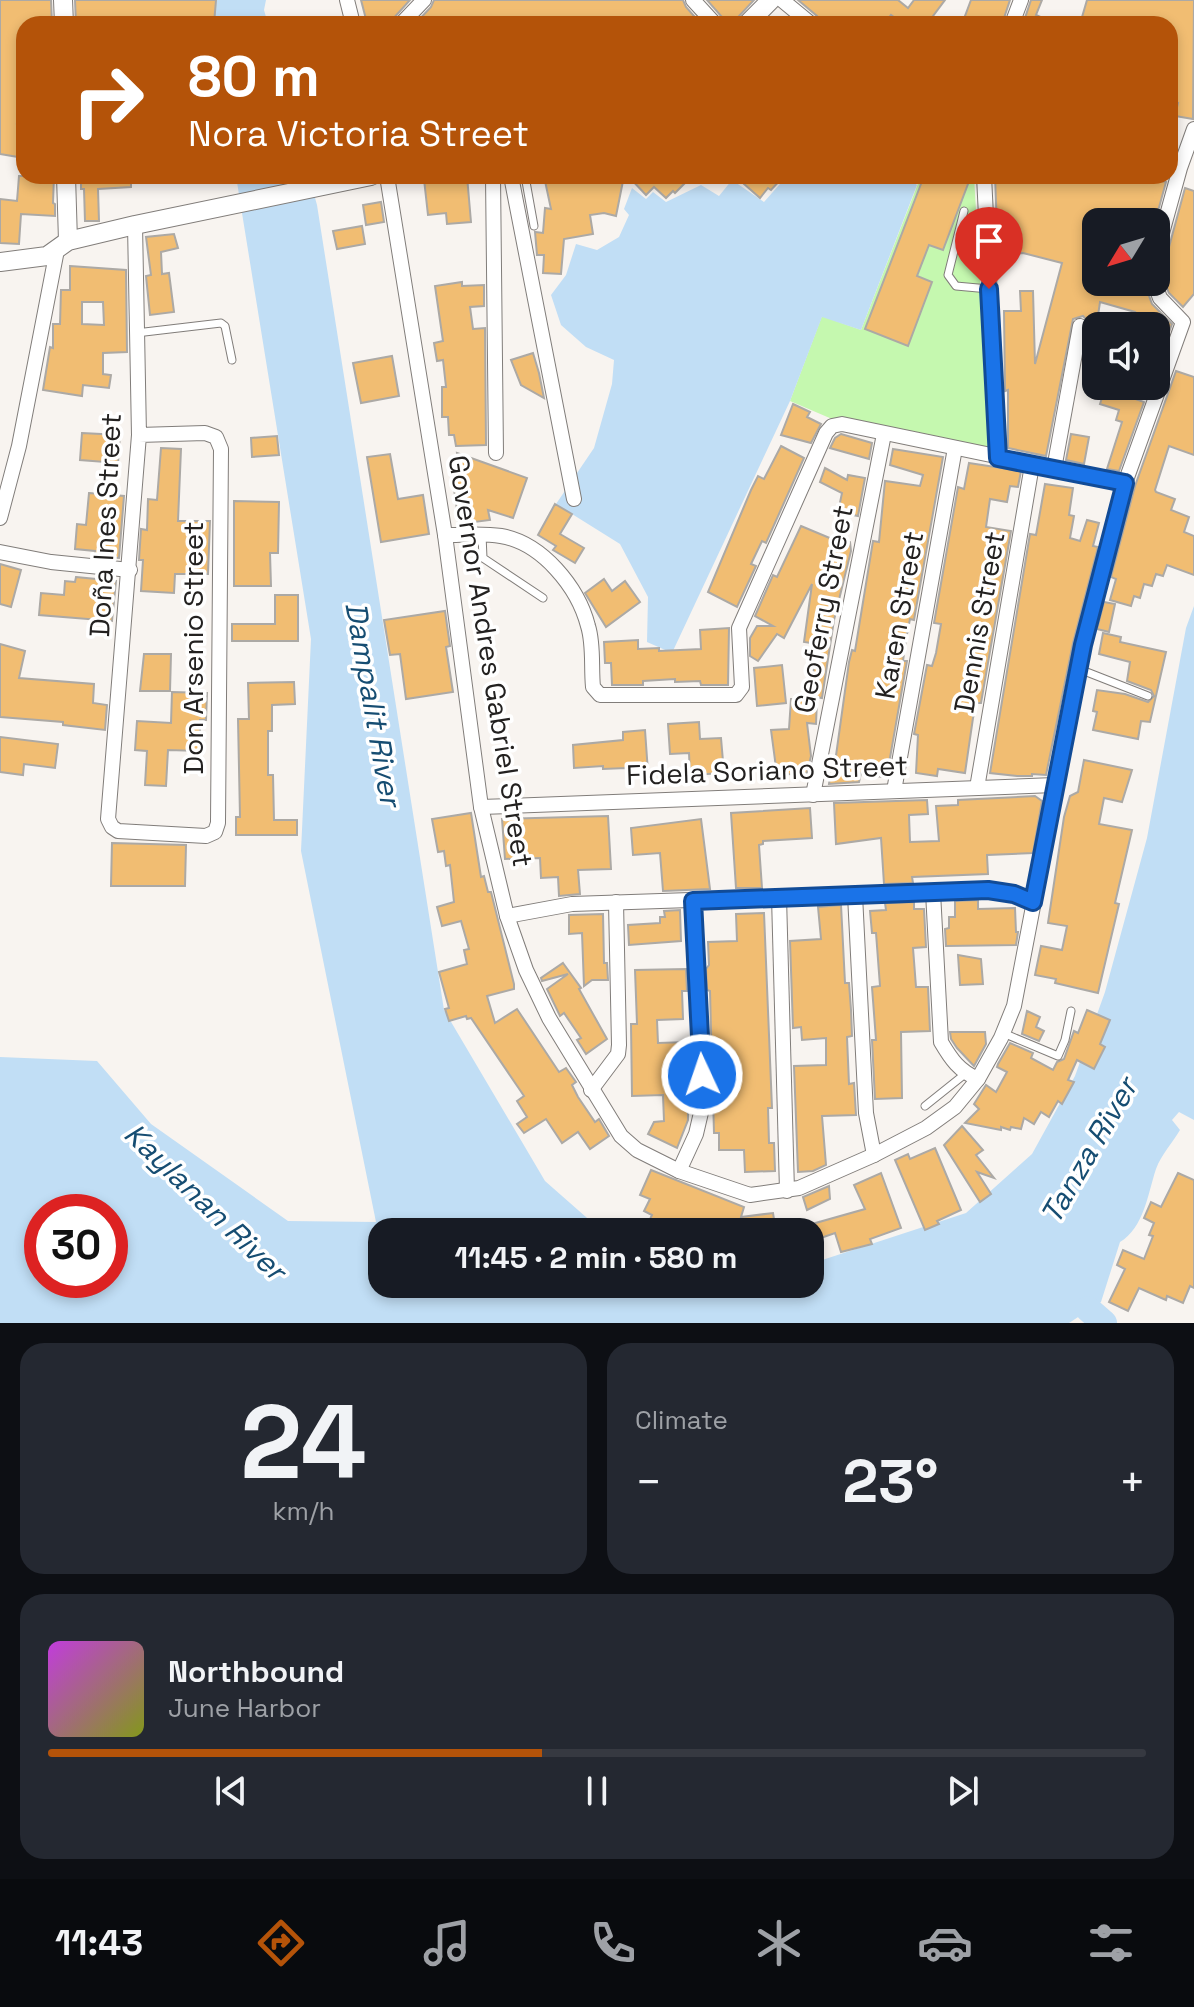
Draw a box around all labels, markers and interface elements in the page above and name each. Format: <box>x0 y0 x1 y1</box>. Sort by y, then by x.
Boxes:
text: 80 m <box>188 41 320 112</box>
icon: right <box>56 48 160 152</box>
text: Nora Victoria Street <box>188 111 529 157</box>
pin <box>955 207 1023 289</box>
north arrow <box>1082 208 1170 296</box>
map controls <box>1082 208 1170 400</box>
icon: arrive <box>967 219 1011 263</box>
button: sound <box>1082 312 1170 400</box>
street label: Doña Ines Street <box>81 412 129 638</box>
street label: Governor Andres Gabriel Street <box>441 453 541 869</box>
street label: Geoferry Street <box>785 502 861 716</box>
street label: Don Arsenio Street <box>175 521 211 775</box>
street label: Karen Street <box>867 528 931 702</box>
street label: Dennis Street <box>945 528 1013 716</box>
water label: Dampalit River <box>336 599 411 812</box>
street label: Fidela Soriano Street <box>625 747 909 793</box>
position arrow <box>660 1033 744 1117</box>
water label: Tanza River <box>1031 1068 1147 1231</box>
water label: Kaylanan River <box>116 1114 297 1291</box>
speed limit sign: 30 <box>24 1194 128 1298</box>
text: 11:45 · 2 min · 580 m <box>455 1238 737 1277</box>
text: 24 <box>240 1376 367 1508</box>
text: Climate <box>635 1403 728 1437</box>
text: 23° <box>843 1443 938 1520</box>
text: − <box>635 1454 662 1510</box>
text: + <box>1119 1454 1146 1510</box>
text: km/h <box>273 1494 334 1528</box>
text: Northbound <box>168 1652 344 1691</box>
text: June Harbor <box>168 1691 321 1725</box>
icon: previous <box>209 1769 253 1813</box>
icon: pause <box>575 1769 619 1813</box>
icon: next <box>941 1769 985 1813</box>
icon: directions <box>253 1915 309 1971</box>
icon: music <box>419 1915 475 1971</box>
icon: phone <box>585 1915 641 1971</box>
icon: climate <box>751 1915 807 1971</box>
icon: car <box>917 1915 973 1971</box>
icon: filters <box>1083 1915 1139 1971</box>
text: 11:43 <box>55 1920 143 1966</box>

